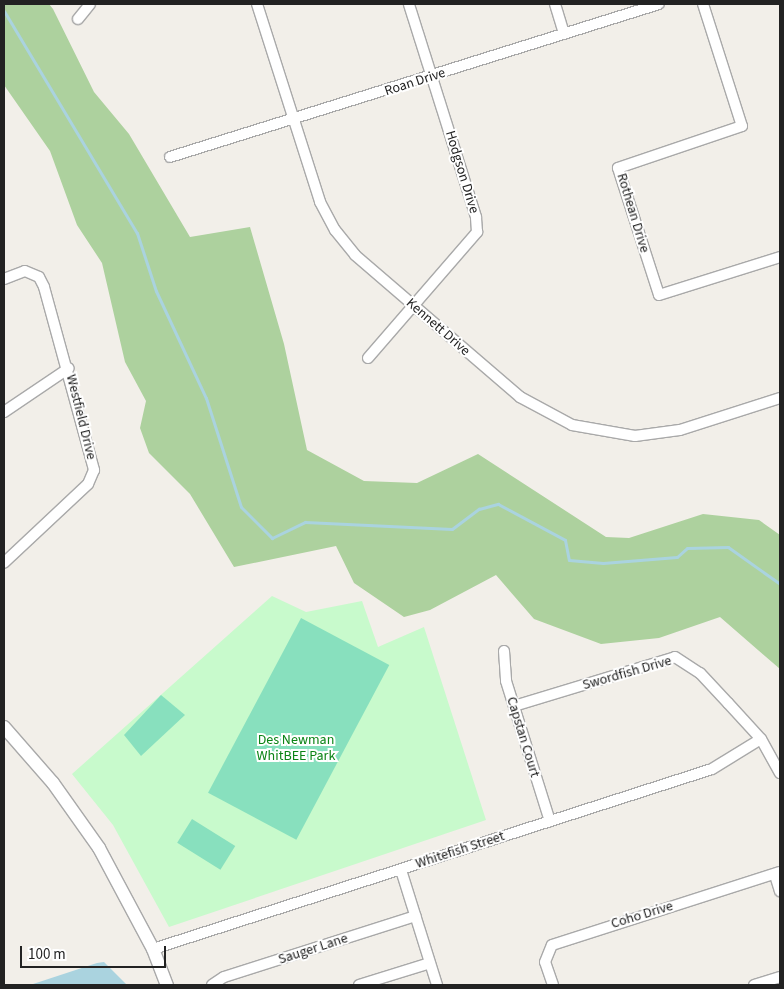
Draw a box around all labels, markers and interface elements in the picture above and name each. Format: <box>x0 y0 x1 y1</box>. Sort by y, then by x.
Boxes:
street label: Roan Drive <box>382 64 448 100</box>
street label: Hodgson Drive <box>441 129 483 215</box>
street label: Rothean Drive <box>613 171 653 255</box>
street label: Kennett Drive <box>403 295 473 359</box>
street label: Westfield Drive <box>62 373 100 461</box>
street label: Swordfish Drive <box>581 652 673 694</box>
street label: Capstan Court <box>503 695 543 779</box>
park label: Des Newman WhitBEE Park <box>257 732 335 764</box>
street label: Whitefish Street <box>413 828 507 872</box>
street label: Coho Drive <box>609 898 675 932</box>
street label: Sauger Lane <box>276 930 350 968</box>
scale bar <box>22 936 169 968</box>
text: 100 m <box>28 944 66 965</box>

